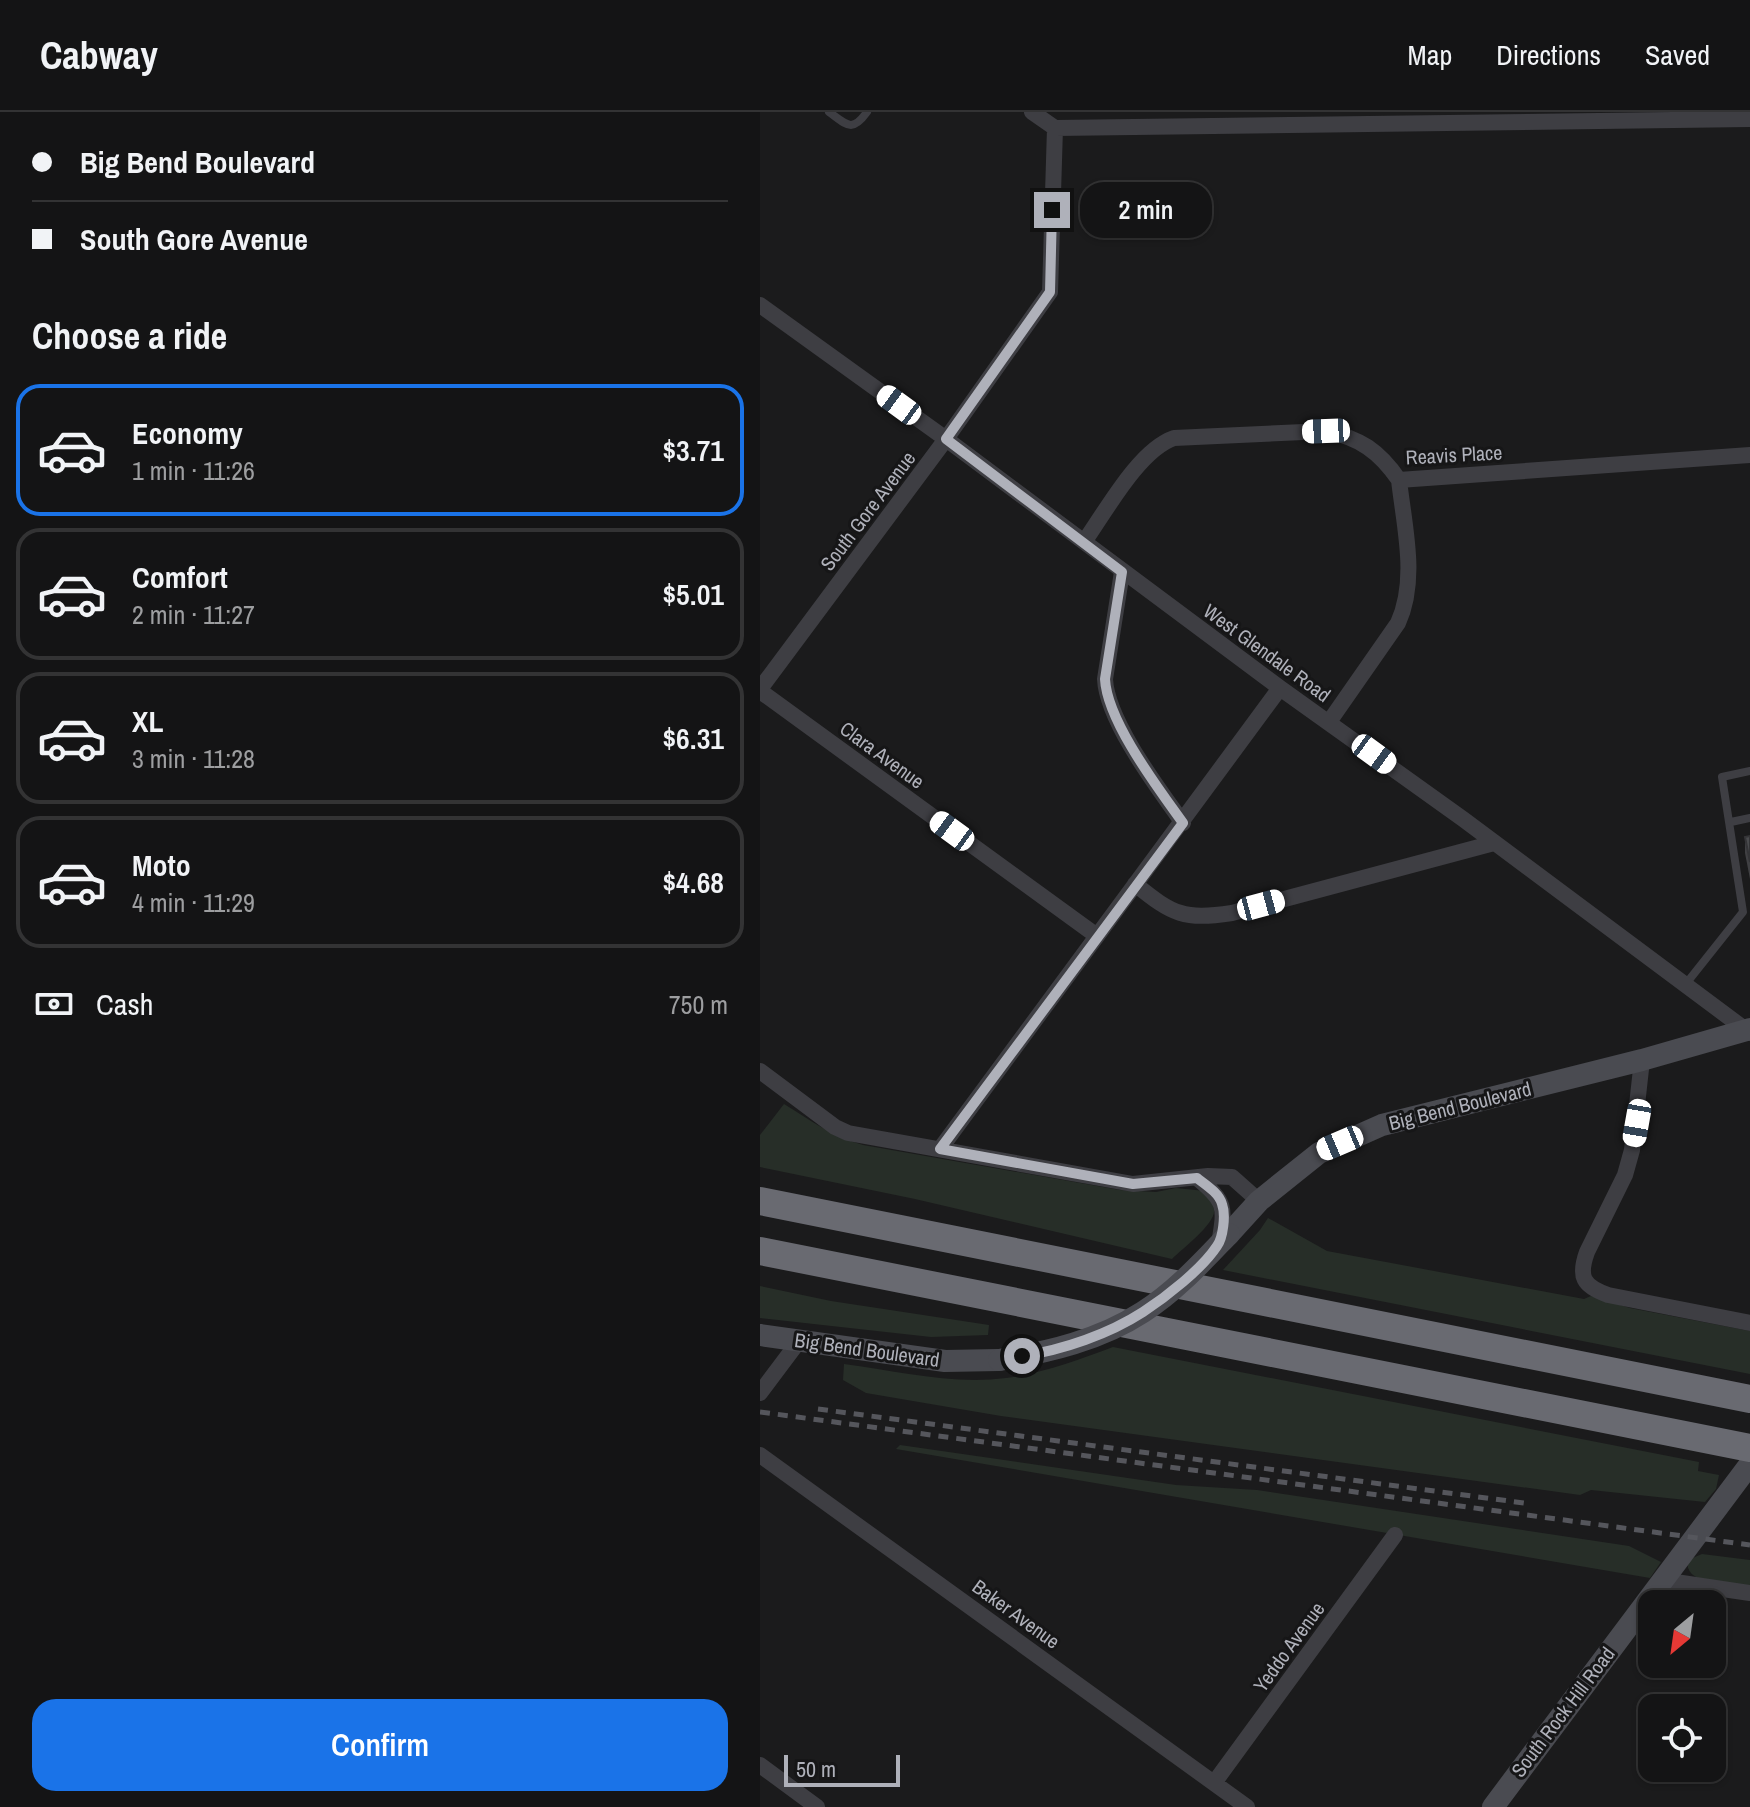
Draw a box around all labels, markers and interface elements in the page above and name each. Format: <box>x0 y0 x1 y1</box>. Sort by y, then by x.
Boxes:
text: Cabway <box>40 30 158 81</box>
text: Map <box>1408 36 1452 74</box>
text: Directions <box>1496 36 1601 74</box>
text: Saved <box>1645 36 1710 74</box>
text: Big Bend Boulevard <box>80 142 315 182</box>
callout: 2 min <box>1080 182 1212 238</box>
route end <box>1034 192 1070 228</box>
text: 2 min <box>1119 192 1173 227</box>
text: South Gore Avenue <box>80 219 308 259</box>
text: Choose a ride <box>32 312 227 360</box>
car <box>873 381 925 429</box>
text: Economy <box>132 413 243 453</box>
icon: car <box>36 414 108 486</box>
car <box>1302 418 1350 444</box>
text: $3.71 <box>662 430 724 470</box>
street label: Reavis Place <box>1405 438 1503 471</box>
street label: South Gore Avenue <box>814 446 921 576</box>
text: 1 min · 11:26 <box>132 453 255 488</box>
text: Comfort <box>132 557 228 597</box>
icon: car <box>36 558 108 630</box>
text: $5.01 <box>662 574 724 614</box>
text: 2 min · 11:27 <box>132 597 255 632</box>
street label: West Glendale Road <box>1198 597 1336 708</box>
text: XL <box>132 701 163 741</box>
icon: car <box>36 702 108 774</box>
street label: Clara Avenue <box>835 715 930 794</box>
text: $6.31 <box>662 718 724 758</box>
car <box>1348 730 1400 778</box>
text: 3 min · 11:28 <box>132 741 255 776</box>
car <box>926 807 978 855</box>
text: Moto <box>132 845 191 885</box>
icon: car <box>36 846 108 918</box>
text: $4.68 <box>662 862 724 902</box>
text: 4 min · 11:29 <box>132 885 255 920</box>
car <box>1235 887 1287 923</box>
icon: cash <box>32 982 76 1026</box>
text: Cash <box>96 984 153 1024</box>
text: 750 m <box>669 987 728 1022</box>
street label: Big Bend Boulevard <box>1386 1075 1534 1136</box>
car <box>1621 1097 1653 1149</box>
car <box>1313 1123 1367 1163</box>
street label: Big Bend Boulevard <box>793 1326 941 1373</box>
route start <box>1004 1338 1040 1374</box>
street label: Baker Avenue <box>967 1573 1065 1654</box>
north arrow <box>1638 1590 1726 1678</box>
map controls <box>1638 1590 1726 1782</box>
street label: Yeddo Avenue <box>1247 1596 1330 1697</box>
street label: South Rock Hill Road <box>1505 1641 1621 1782</box>
button: locate <box>1638 1694 1726 1782</box>
button: Confirm <box>32 1699 728 1791</box>
scale bar <box>784 1751 900 1787</box>
text: 50 m <box>796 1754 836 1784</box>

